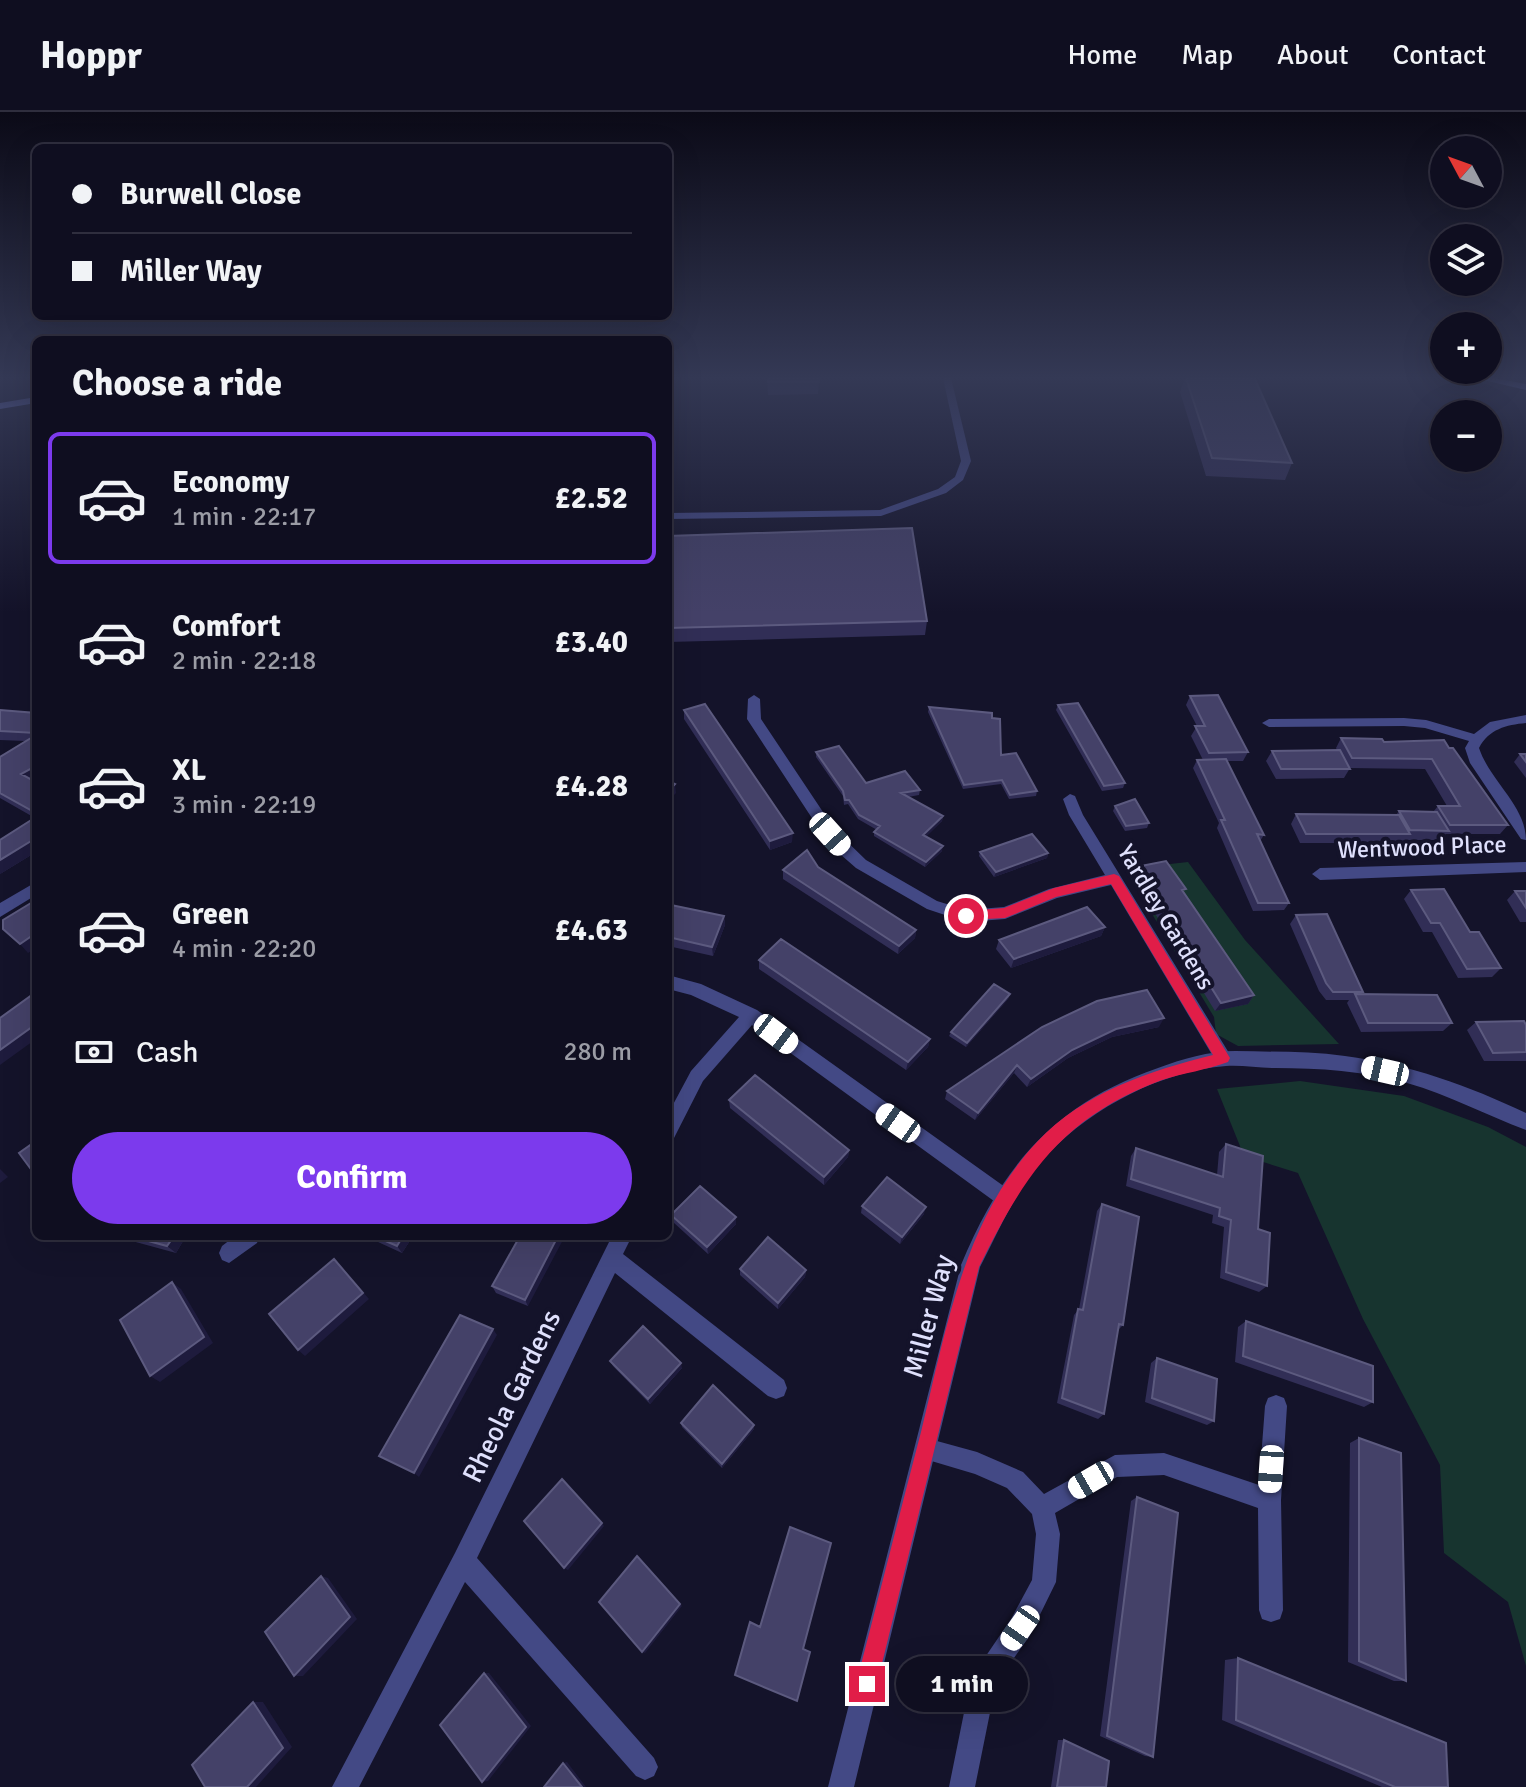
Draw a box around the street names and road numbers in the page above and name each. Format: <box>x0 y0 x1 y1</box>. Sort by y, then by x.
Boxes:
street label: Wentwood Place <box>1337 829 1507 865</box>
street label: Yardley Gardens <box>1111 839 1221 995</box>
street label: Miller Way <box>896 1251 962 1382</box>
street label: Rheola Gardens <box>455 1305 568 1488</box>

